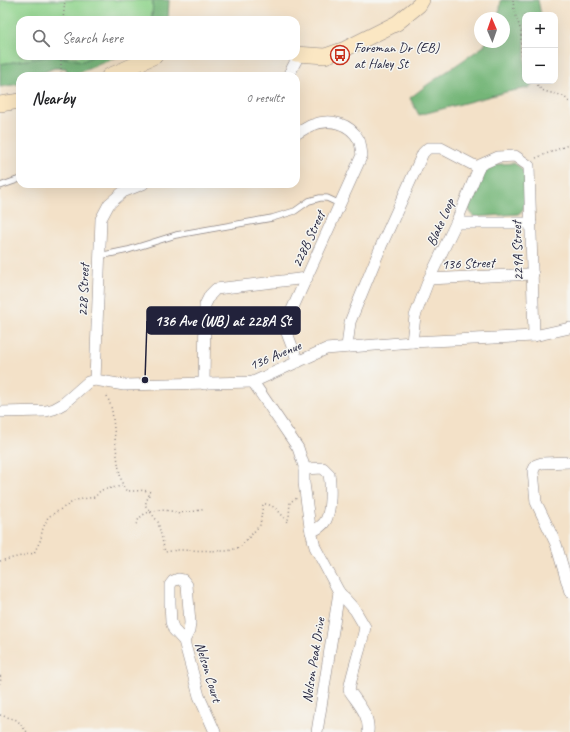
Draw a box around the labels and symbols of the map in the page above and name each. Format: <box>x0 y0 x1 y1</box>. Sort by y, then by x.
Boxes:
north arrow <box>474 12 510 48</box>
place label: Foreman Dr (EB) at Haley St <box>354 39 441 72</box>
bus stop icon: Foreman Dr (EB) at Haley St <box>329 44 351 66</box>
street label: Blake Loop <box>423 195 459 249</box>
street label: 228B Street <box>288 206 330 270</box>
street label: 229A Street <box>508 218 527 281</box>
street label: 136 Street <box>441 254 497 273</box>
street label: 228 Street <box>74 261 93 317</box>
callout: 136 Ave (WB) at 228A St <box>147 307 300 334</box>
text: 136 Ave (WB) at 228A St <box>154 312 294 331</box>
street label: 136 Avenue <box>247 336 305 374</box>
street label: Nelson Peak Drive <box>298 615 329 704</box>
street label: Nelson Court <box>191 640 226 705</box>

